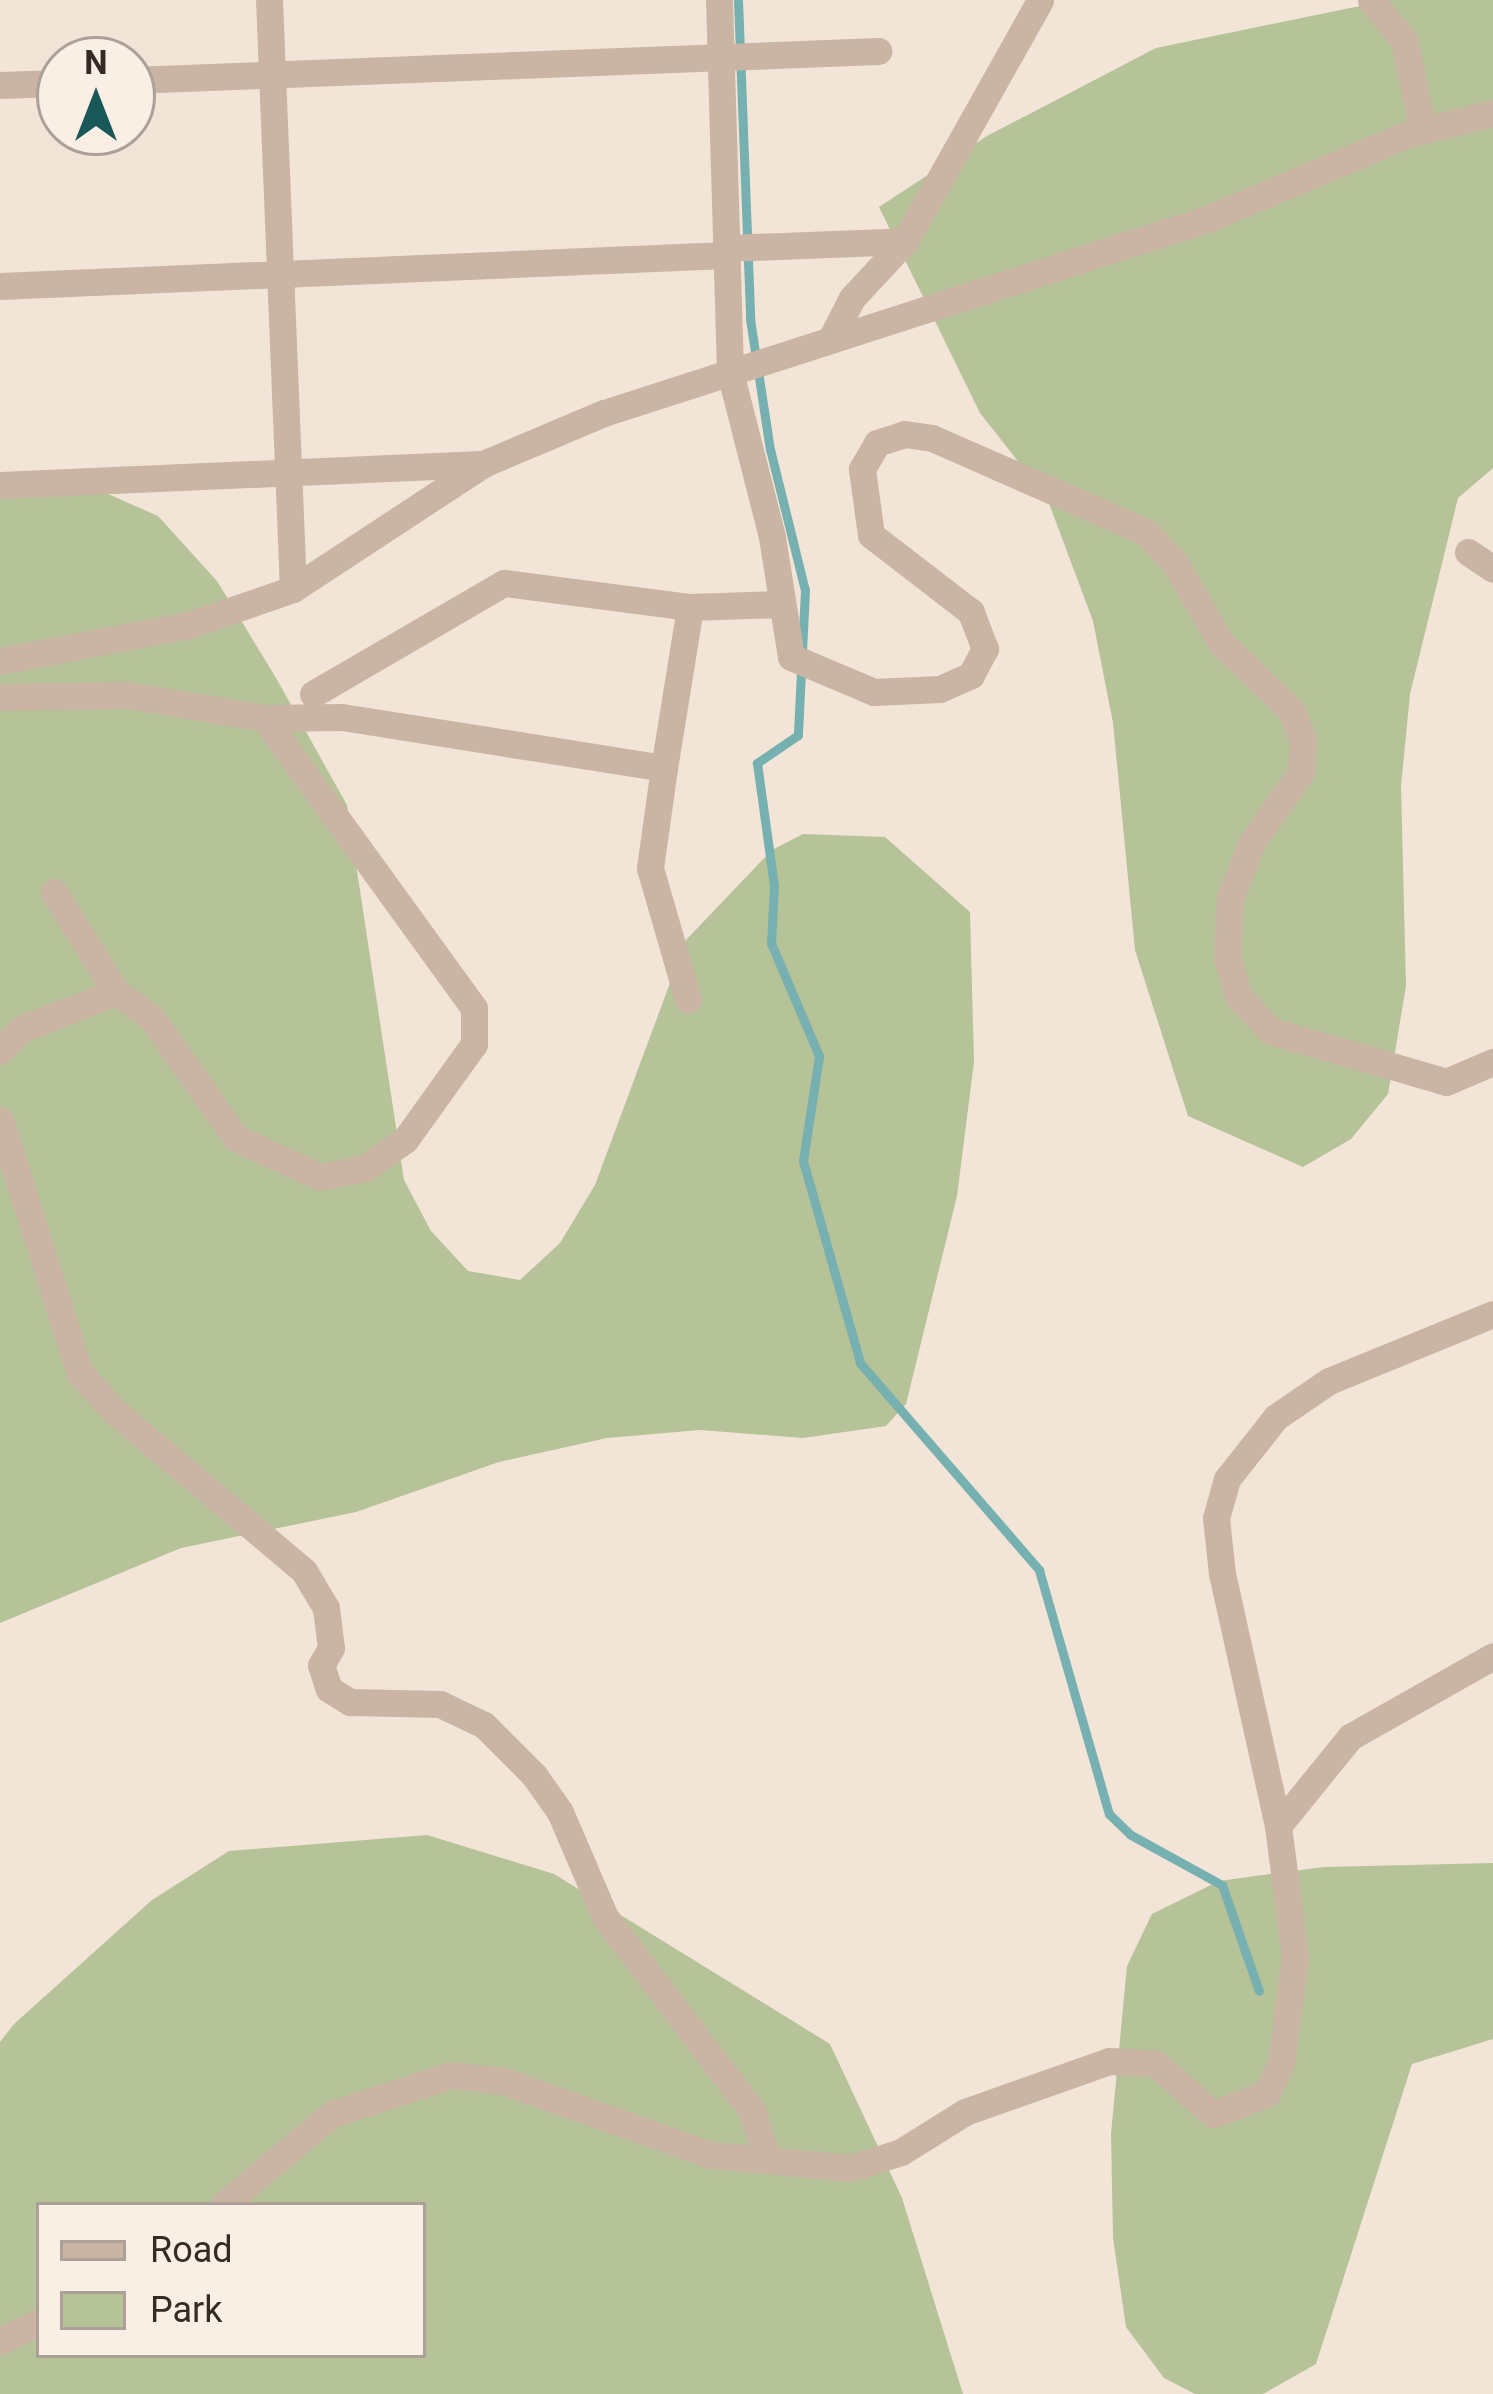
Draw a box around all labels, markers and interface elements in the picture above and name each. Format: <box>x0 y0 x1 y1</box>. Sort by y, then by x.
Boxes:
north arrow <box>36 36 156 156</box>
text: N <box>84 43 108 82</box>
legend <box>36 2202 426 2358</box>
text: Road <box>150 2229 233 2271</box>
text: Park <box>150 2289 223 2331</box>

